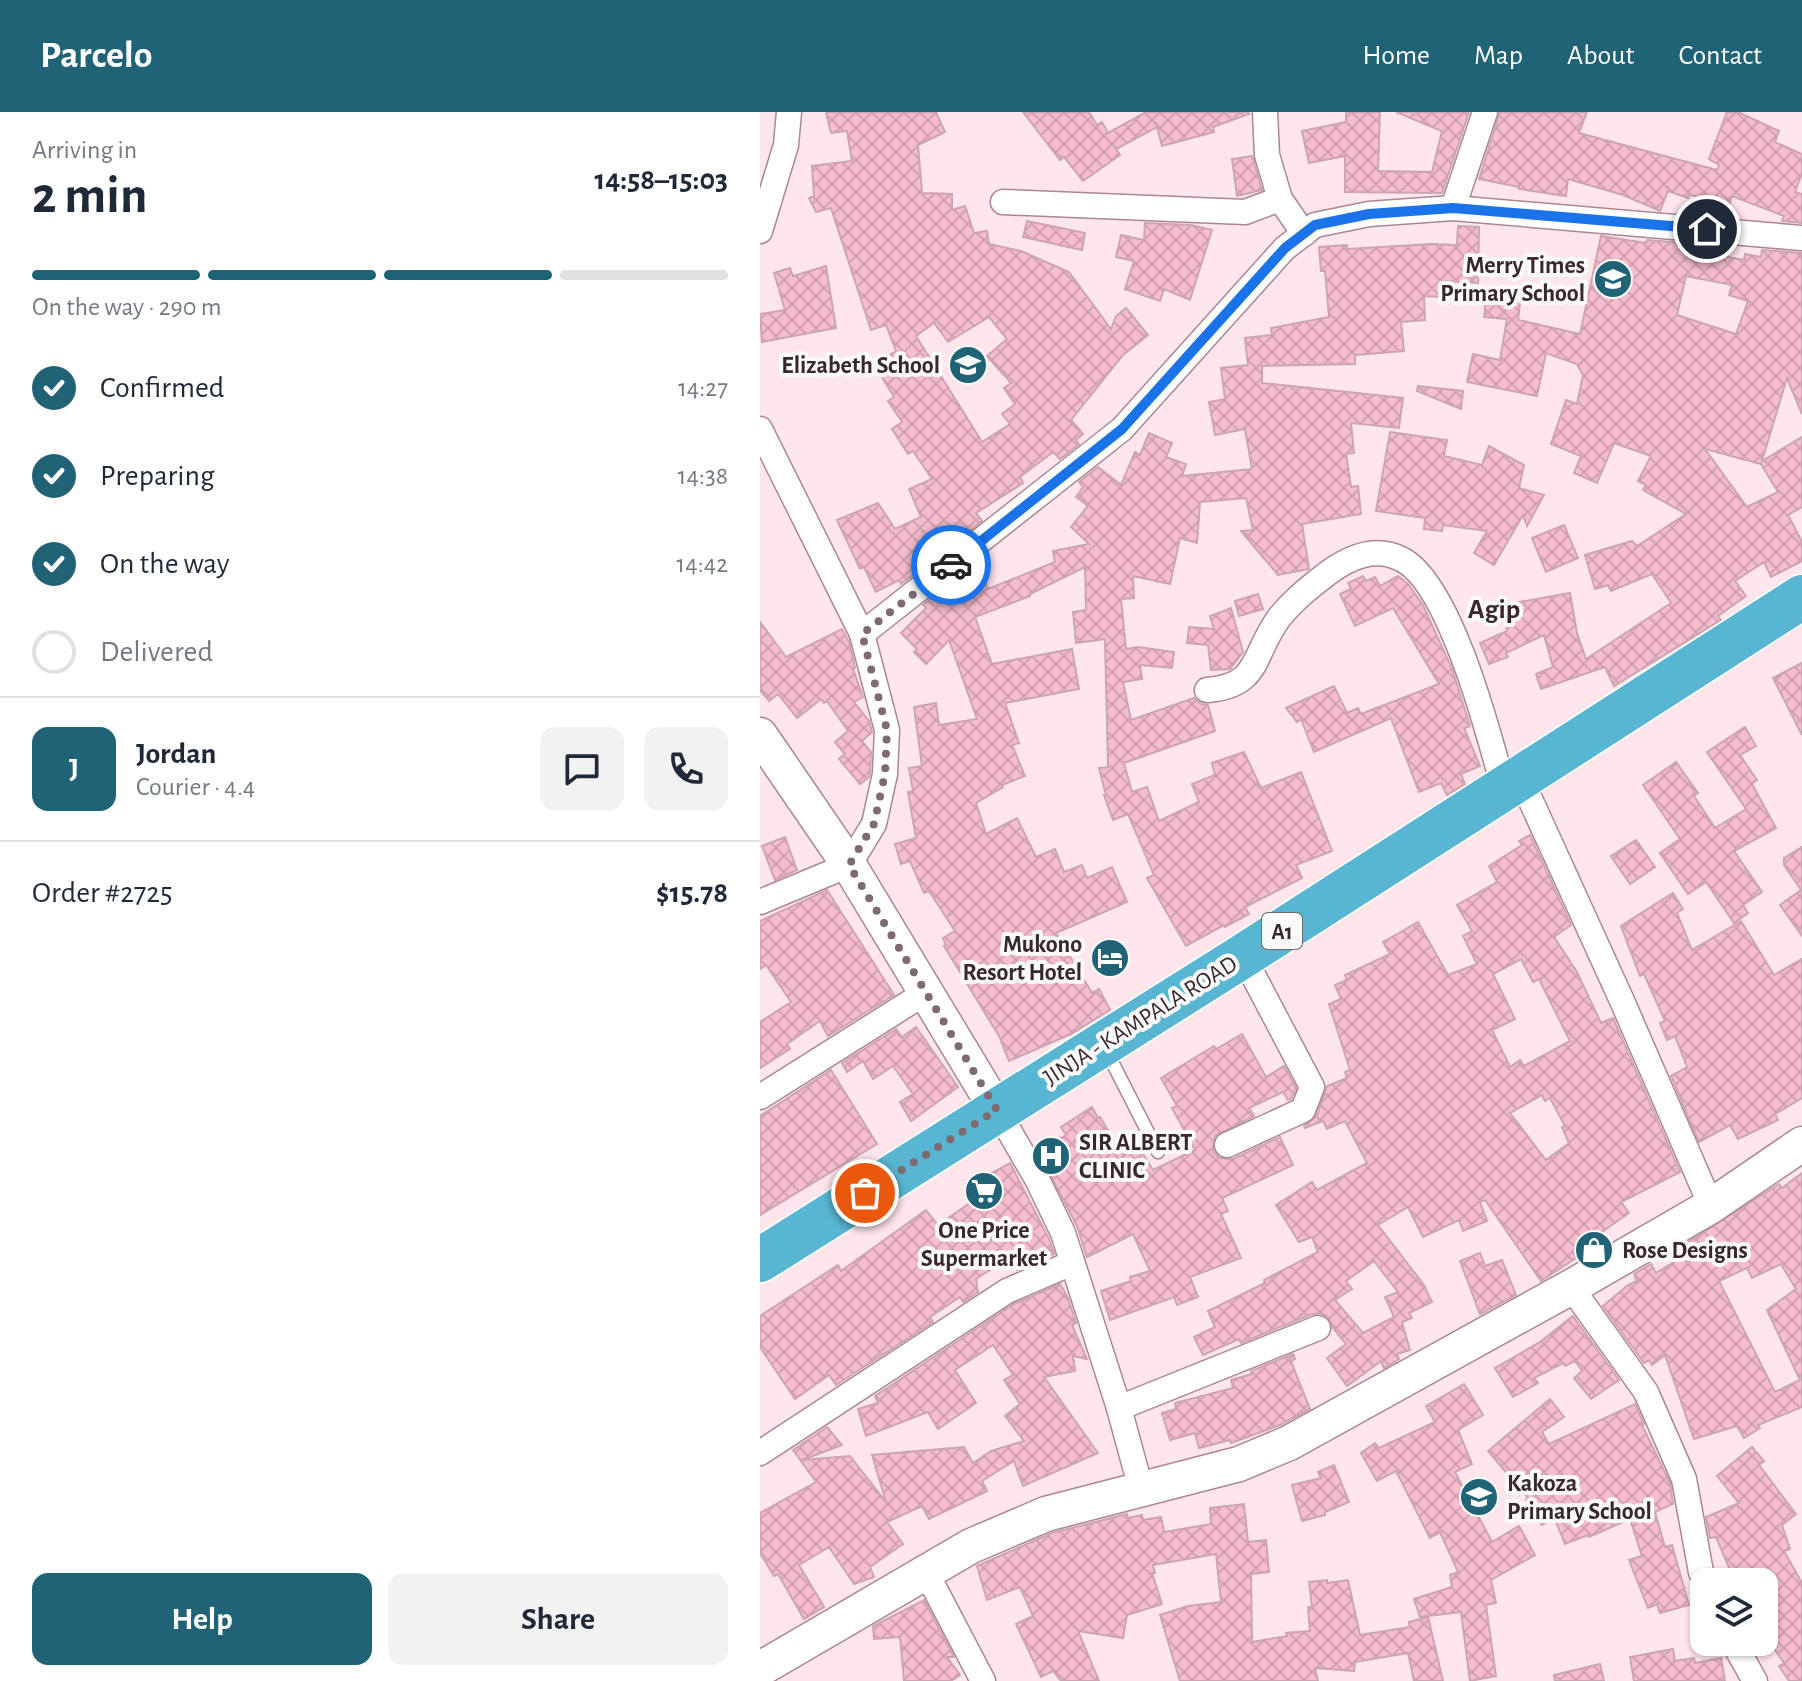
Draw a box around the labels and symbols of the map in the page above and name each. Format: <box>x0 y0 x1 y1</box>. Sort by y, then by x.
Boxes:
pin <box>1673 195 1741 263</box>
place label: Merry Times Primary School <box>1440 254 1585 306</box>
school or university icon: Merry Times Primary School <box>1592 258 1634 300</box>
school or university icon: Elizabeth School <box>947 344 989 386</box>
place label: Elizabeth School <box>781 354 940 378</box>
courier <box>911 525 991 605</box>
district label: Agip <box>1468 596 1520 624</box>
road number: A1 <box>1262 913 1302 949</box>
place label: Mukono Resort Hotel <box>963 933 1082 985</box>
hotel icon: Mukono Resort Hotel <box>1089 937 1131 979</box>
street label: JINJA - KAMPALA ROAD <box>1040 952 1241 1090</box>
place label: SIR ALBERT CLINIC <box>1079 1131 1192 1183</box>
hospital icon: SIR ALBERT CLINIC <box>1030 1135 1072 1177</box>
pin <box>831 1159 899 1227</box>
supermarket icon: One Price Supermarket <box>963 1170 1005 1212</box>
place label: One Price Supermarket <box>921 1219 1047 1271</box>
shop icon: Rose Designs <box>1573 1229 1615 1271</box>
place label: Rose Designs <box>1622 1239 1748 1263</box>
place label: Kakoza Primary School <box>1507 1472 1652 1524</box>
school or university icon: Kakoza Primary School <box>1458 1476 1500 1518</box>

